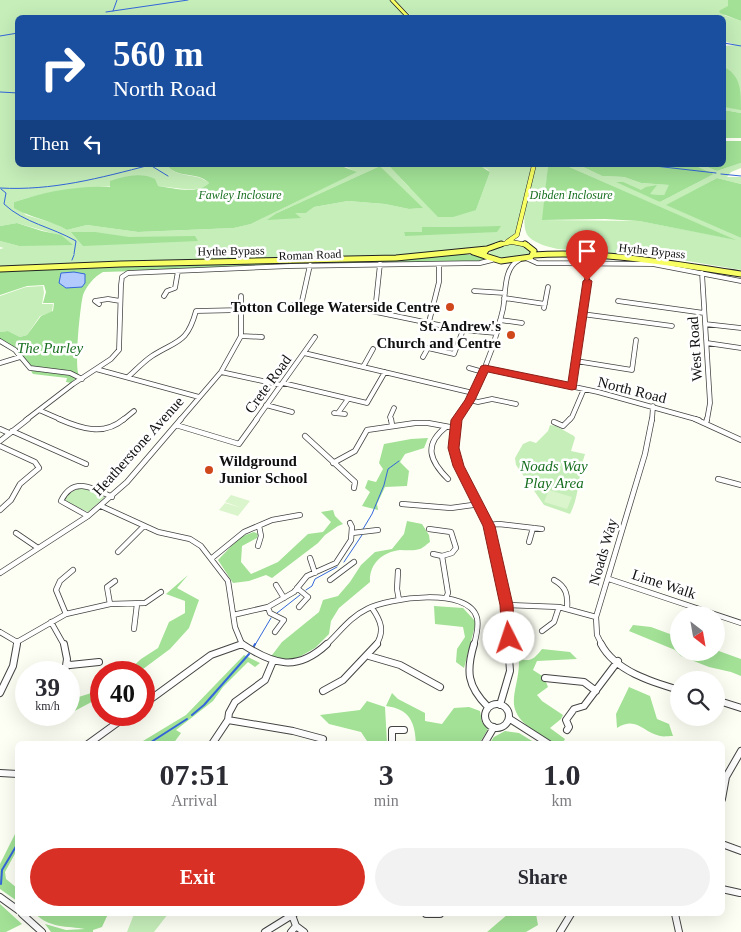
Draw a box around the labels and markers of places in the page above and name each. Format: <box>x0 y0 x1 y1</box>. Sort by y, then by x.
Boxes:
pin <box>566 230 608 281</box>
place label: Totton College Waterside Centre <box>231 299 440 315</box>
marker: Totton College Waterside Centre <box>444 301 456 313</box>
place label: St. Andrew's Church and Centre <box>377 318 501 351</box>
marker: St. Andrew's Church and Centre <box>505 329 517 341</box>
place label: Wildground Junior School <box>219 453 308 486</box>
marker: Wildground Junior School <box>203 464 215 476</box>

